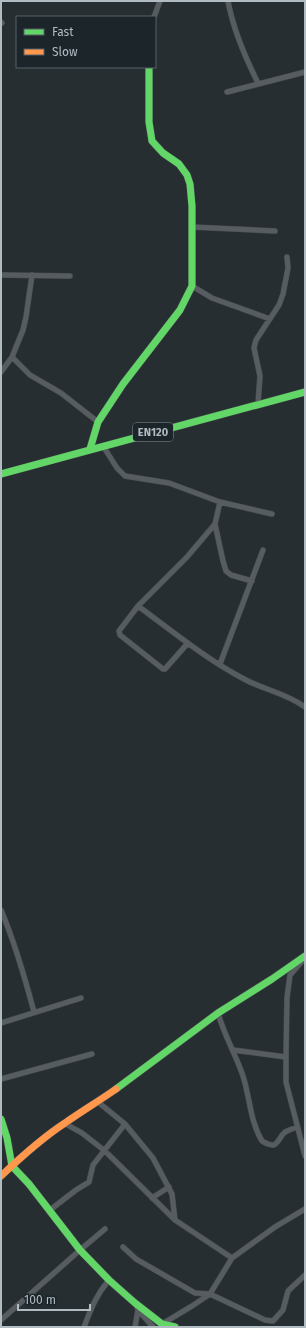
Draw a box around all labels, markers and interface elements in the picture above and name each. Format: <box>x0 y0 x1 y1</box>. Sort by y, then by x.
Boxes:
legend <box>16 16 156 68</box>
text: Fast <box>52 25 74 39</box>
text: Slow <box>52 45 78 59</box>
road number: EN120 <box>133 423 173 441</box>
scale bar <box>18 1286 90 1312</box>
text: 100 m <box>24 1293 56 1307</box>

